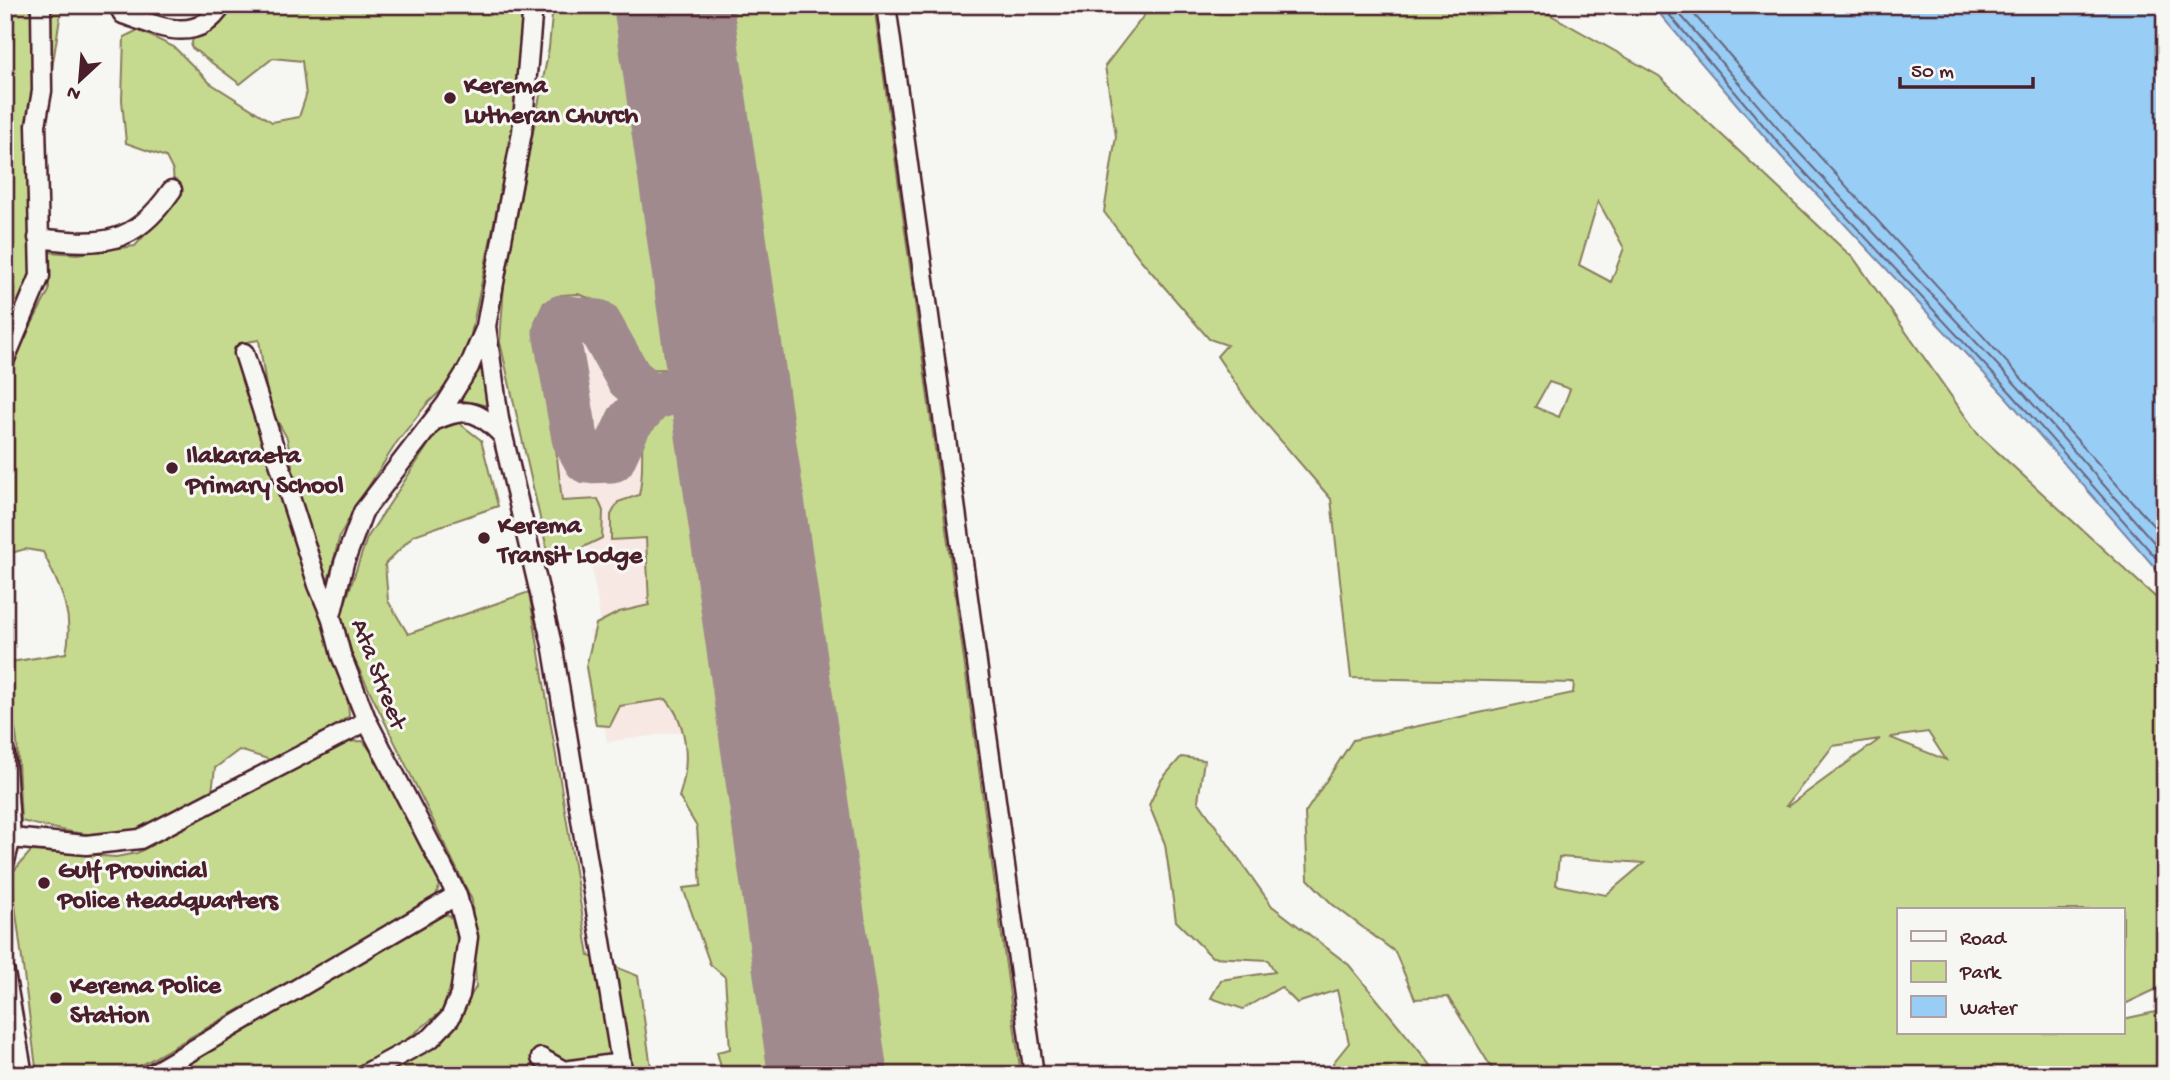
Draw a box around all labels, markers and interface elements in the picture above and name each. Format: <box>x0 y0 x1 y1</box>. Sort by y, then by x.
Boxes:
north arrow <box>46 46 116 116</box>
scale bar <box>1900 46 2034 90</box>
text: 50 m <box>1911 61 1954 86</box>
place label: Kerema Lutheran Church <box>463 72 638 133</box>
text: N <box>63 79 85 105</box>
marker: Kerema Lutheran Church <box>442 90 458 106</box>
place label: Ilakaraeta Primary School <box>184 442 344 503</box>
marker: Ilakaraeta Primary School <box>164 460 180 476</box>
place label: Kerema Transit Lodge <box>496 512 644 573</box>
marker: Kerema Transit Lodge <box>476 530 492 546</box>
street label: Ata Street <box>342 615 413 736</box>
place label: Gulf Provincial Police Headquarters <box>56 857 279 918</box>
marker: Gulf Provincial Police Headquarters <box>36 875 52 891</box>
legend <box>1897 908 2124 1034</box>
text: Road <box>1960 928 2008 953</box>
text: Park <box>1959 962 2003 987</box>
place label: Kerema Police Station <box>69 972 222 1033</box>
marker: Kerema Police Station <box>48 990 64 1006</box>
text: Water <box>1960 998 2018 1023</box>

